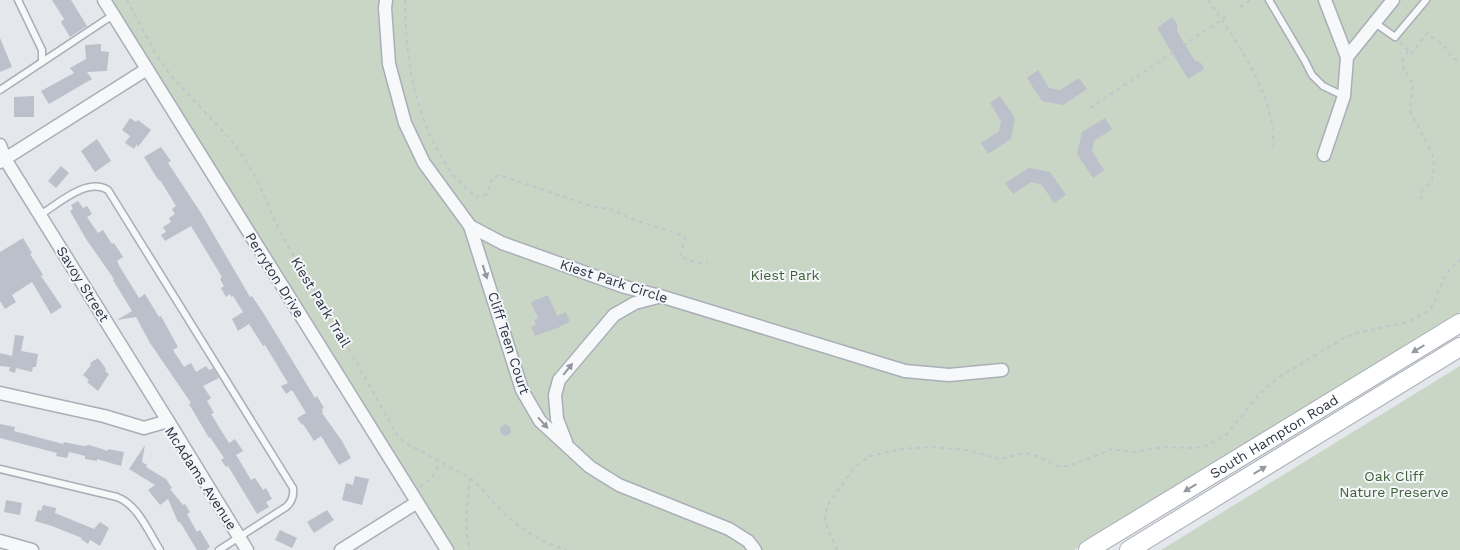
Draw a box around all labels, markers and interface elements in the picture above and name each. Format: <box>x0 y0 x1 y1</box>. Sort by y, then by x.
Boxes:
street label: Perryton Drive <box>242 229 308 321</box>
street label: Savoy Street <box>53 243 113 325</box>
street label: Kiest Park Trail <box>288 254 355 351</box>
street label: Kiest Park Circle <box>558 256 670 306</box>
one-way arrow <box>482 265 489 280</box>
park label: Kiest Park <box>750 267 820 283</box>
street label: Cliff Teen Court <box>485 290 533 396</box>
one-way arrow <box>1412 344 1425 353</box>
one-way arrow <box>562 363 573 375</box>
street label: South Hampton Road <box>1207 391 1341 482</box>
one-way arrow <box>537 416 549 428</box>
street label: McAdams Avenue <box>162 423 240 533</box>
one-way arrow <box>1254 465 1267 475</box>
park label: Oak Cliff Nature Preserve <box>1339 468 1449 500</box>
one-way arrow <box>1183 483 1196 493</box>

